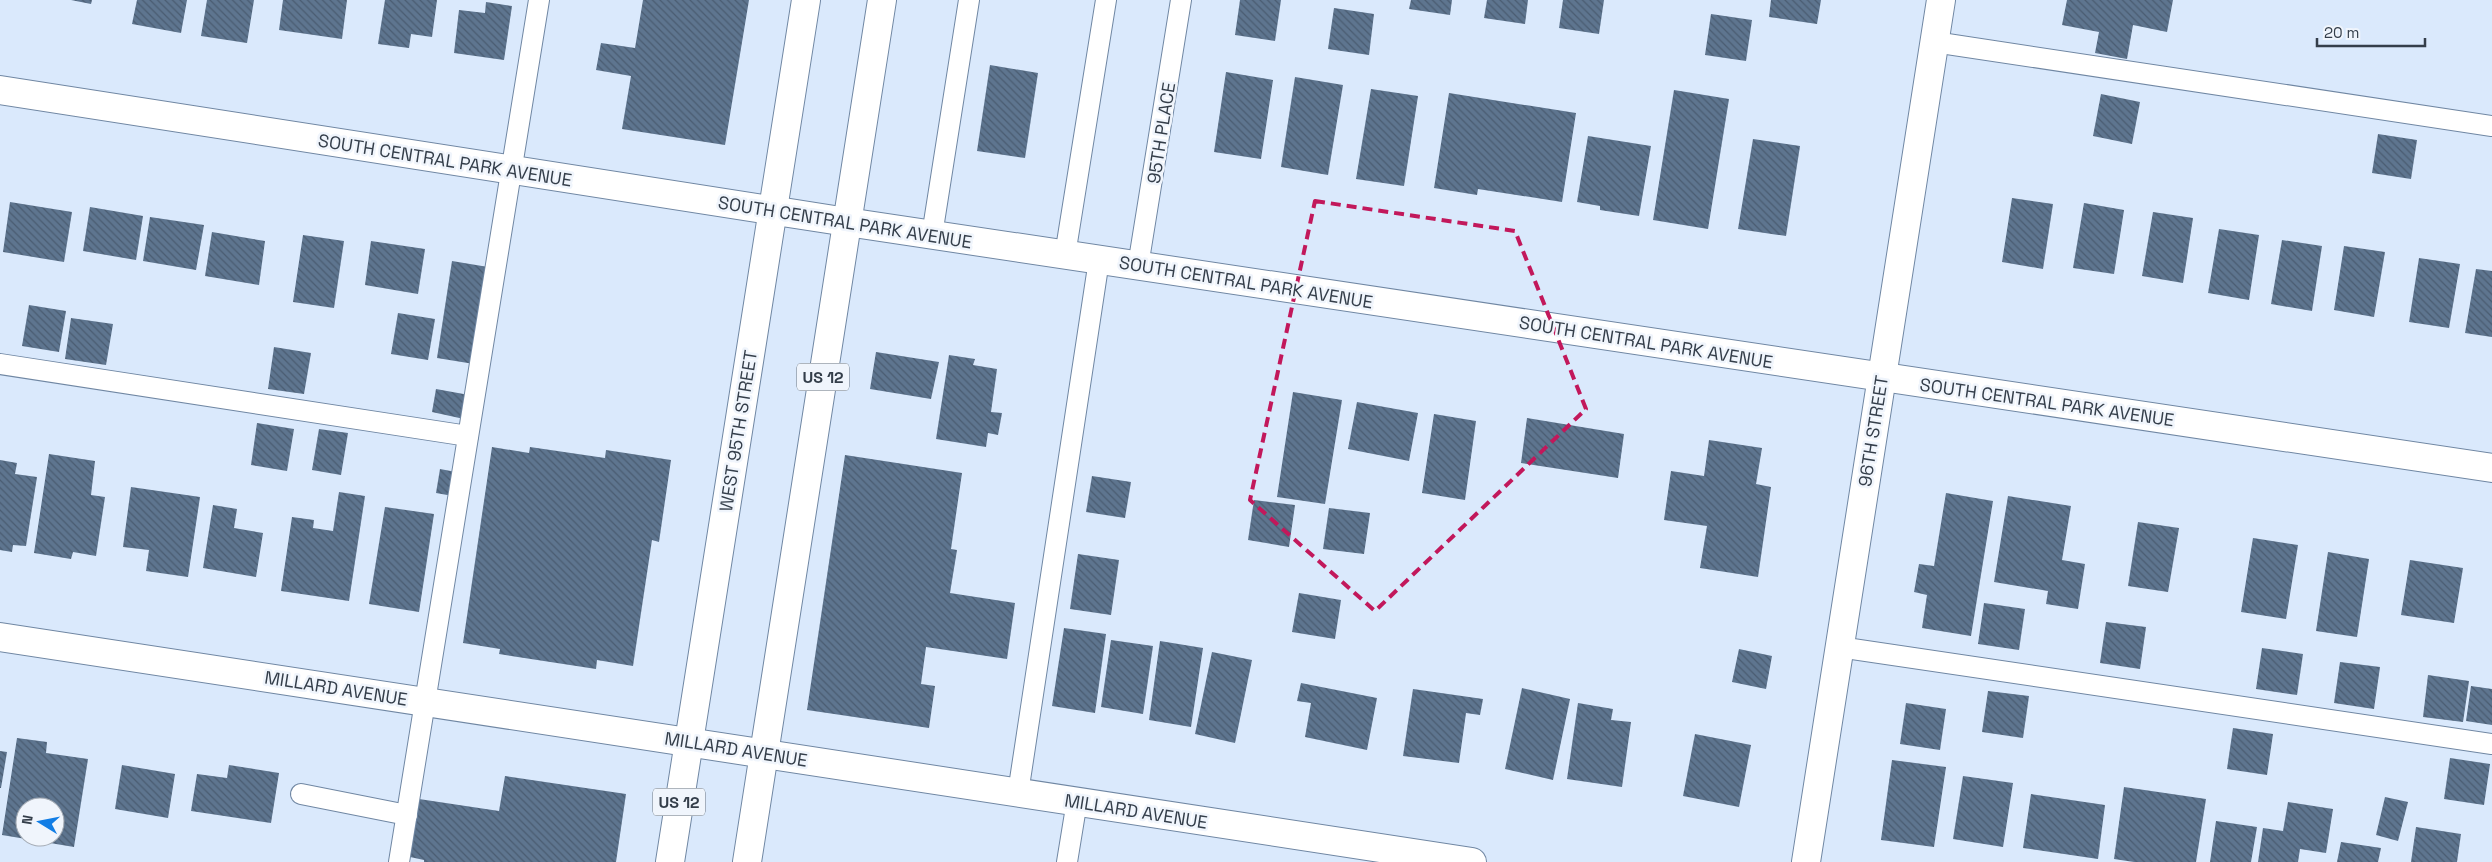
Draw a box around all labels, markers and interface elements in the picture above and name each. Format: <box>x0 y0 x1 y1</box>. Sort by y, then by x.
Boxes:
scale bar <box>2317 15 2424 47</box>
text: 20 m <box>2324 23 2359 42</box>
street label: 95TH PLACE <box>1142 81 1180 185</box>
street label: SOUTH CENTRAL PARK AVENUE <box>316 129 574 191</box>
street label: SOUTH CENTRAL PARK AVENUE <box>716 191 974 253</box>
street label: SOUTH CENTRAL PARK AVENUE <box>1117 251 1375 313</box>
street label: SOUTH CENTRAL PARK AVENUE <box>1517 311 1775 373</box>
street label: WEST 95TH STREET <box>714 348 762 513</box>
road number: US 12 <box>797 364 849 391</box>
street label: 96TH STREET <box>1853 373 1893 488</box>
street label: SOUTH CENTRAL PARK AVENUE <box>1918 373 2176 431</box>
street label: MILLARD AVENUE <box>263 665 409 711</box>
street label: MILLARD AVENUE <box>663 726 809 772</box>
street label: MILLARD AVENUE <box>1063 788 1209 834</box>
road number: US 12 <box>653 789 705 816</box>
north arrow <box>15 797 65 847</box>
text: N <box>18 814 37 826</box>

